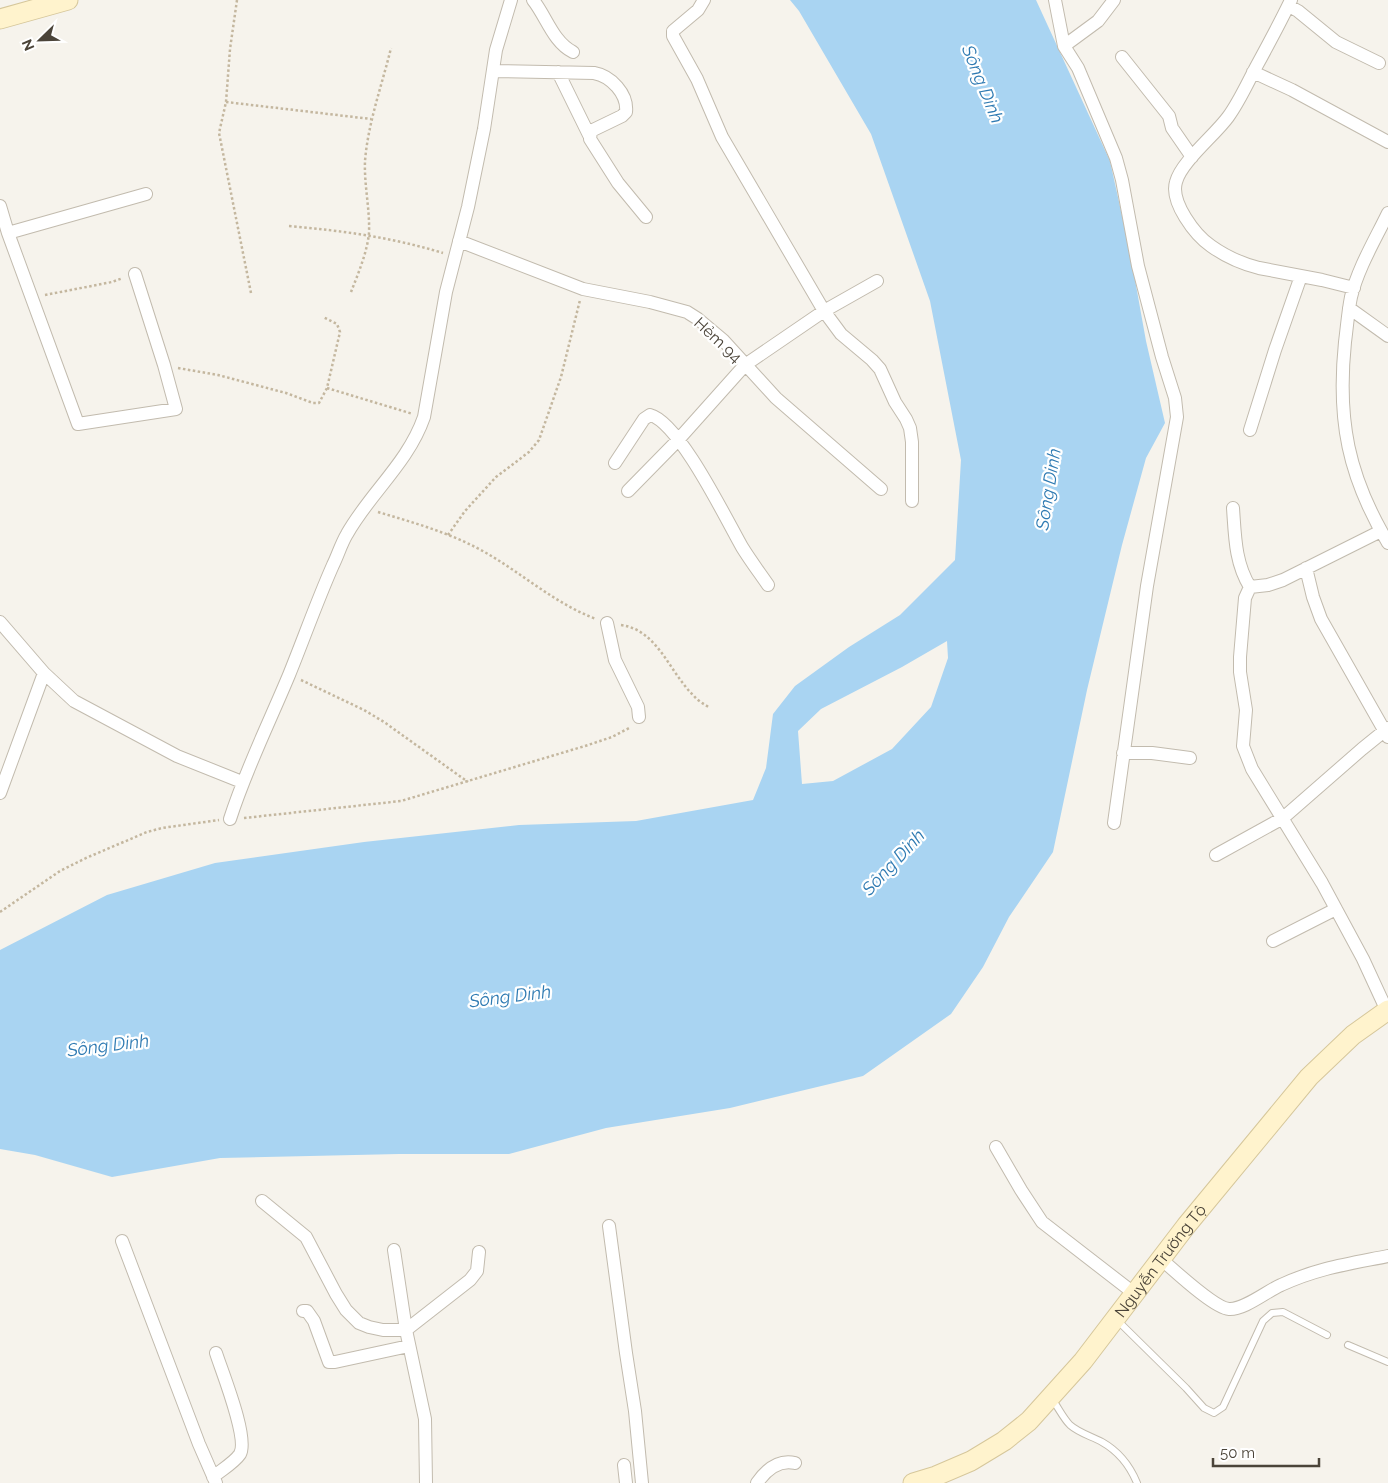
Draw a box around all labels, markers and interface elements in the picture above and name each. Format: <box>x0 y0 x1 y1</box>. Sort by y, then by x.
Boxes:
north arrow <box>15 15 65 65</box>
text: N <box>19 37 37 53</box>
water label: Sông Dinh <box>957 41 1008 126</box>
street label: Hẻm 94 <box>690 313 746 367</box>
water label: Sông Dinh <box>1031 447 1065 532</box>
water label: Sông Dinh <box>857 825 929 900</box>
water label: Sông Dinh <box>467 981 552 1012</box>
water label: Sông Dinh <box>65 1030 150 1061</box>
street label: Nguyễn Trường Tộ <box>1110 1200 1210 1321</box>
scale bar <box>1213 1436 1319 1468</box>
text: 50 m <box>1220 1444 1255 1462</box>

